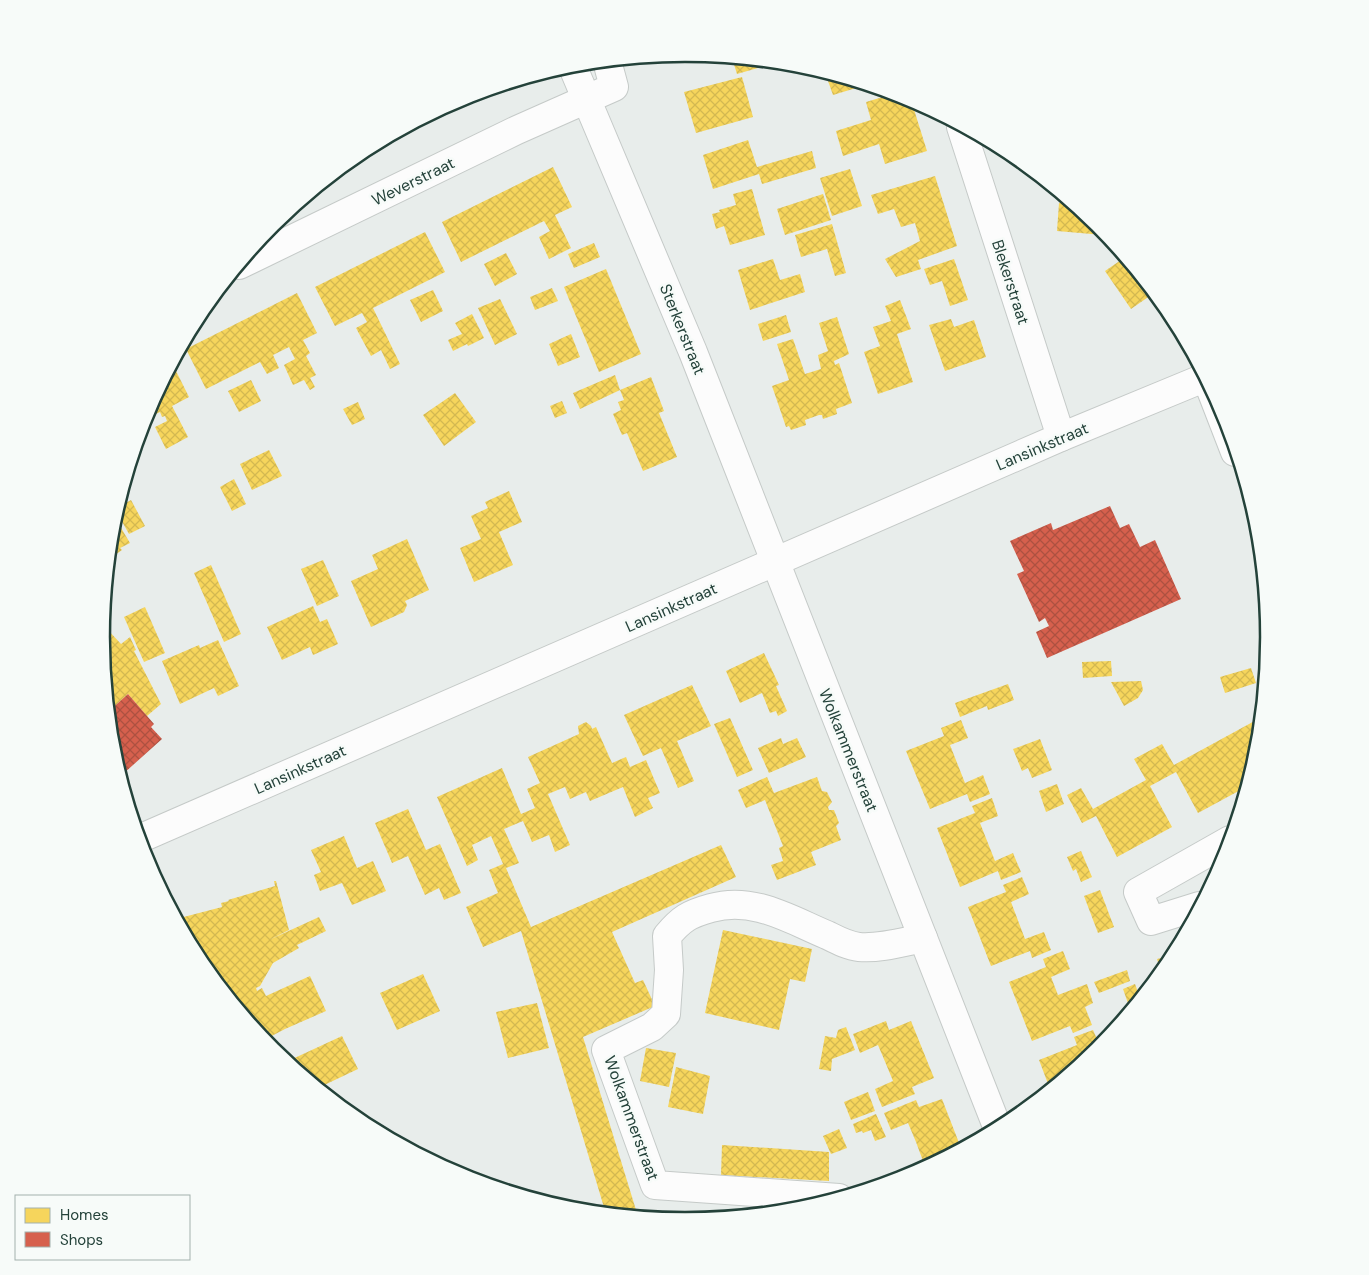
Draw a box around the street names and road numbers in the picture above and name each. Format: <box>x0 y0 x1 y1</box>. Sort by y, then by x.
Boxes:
street label: Weverstraat <box>368 152 458 211</box>
street label: Blekerstraat <box>987 237 1034 327</box>
street label: Sterkerstraat <box>655 281 710 378</box>
street label: Lansinkstraat <box>993 418 1092 475</box>
street label: Lansinkstraat <box>622 578 720 637</box>
street label: Wolkammerstraat <box>814 685 883 815</box>
street label: Lansinkstraat <box>251 740 349 799</box>
street label: Wolkammerstraat <box>599 1053 664 1183</box>

